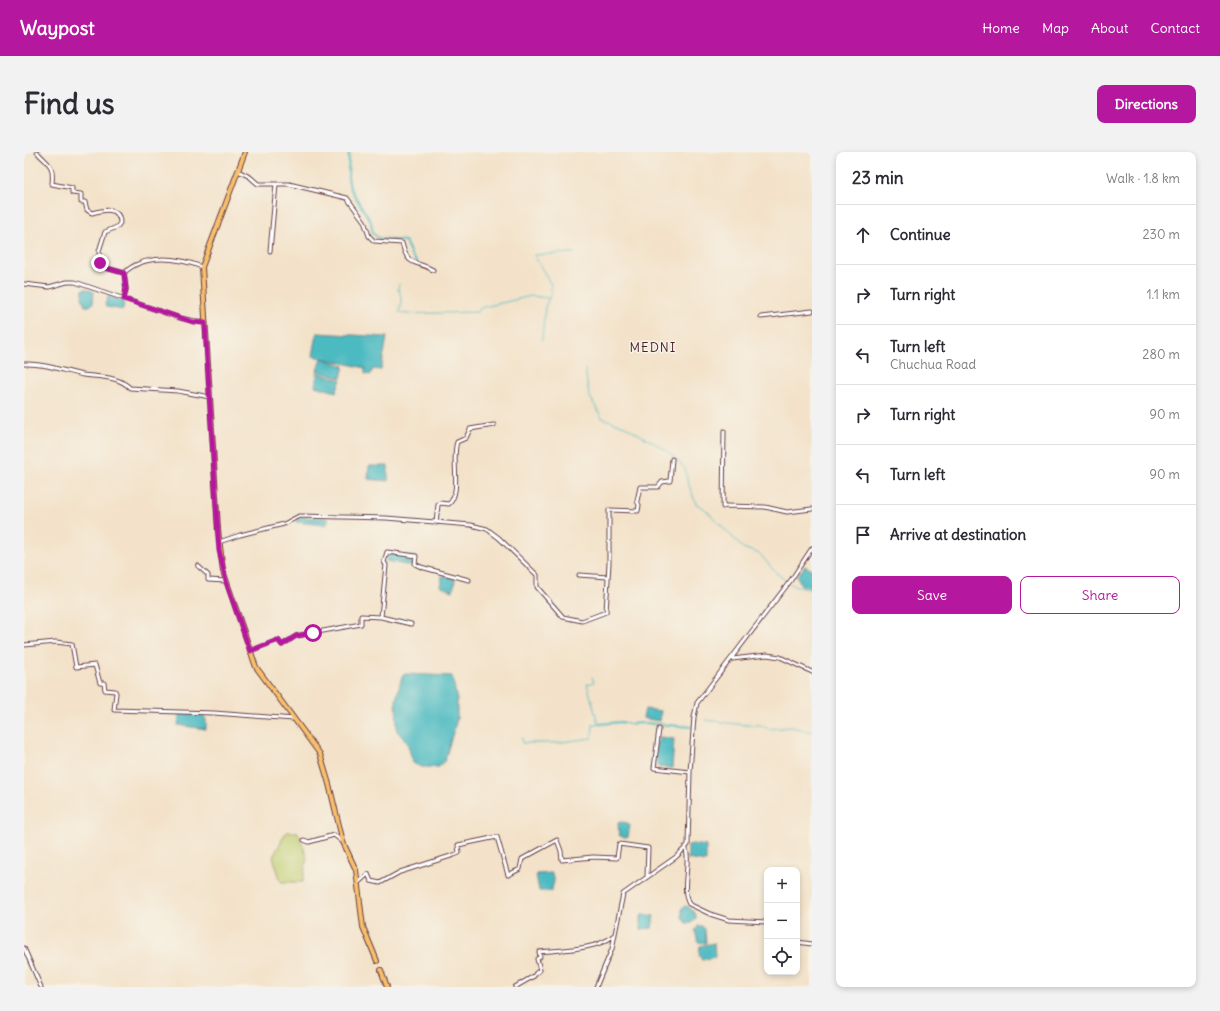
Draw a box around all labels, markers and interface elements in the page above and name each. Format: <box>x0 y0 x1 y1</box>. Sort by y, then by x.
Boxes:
text: Waypost <box>20 16 95 40</box>
text: Home <box>982 19 1020 37</box>
text: Map <box>1042 19 1069 37</box>
text: About <box>1091 19 1129 37</box>
text: Contact <box>1151 19 1200 37</box>
button: Directions <box>1097 85 1196 123</box>
text: Find us <box>24 86 115 122</box>
text: 23 min <box>852 167 904 189</box>
text: Walk · 1.8 km <box>1106 170 1180 187</box>
icon: ahead <box>852 224 874 246</box>
text: Continue <box>890 225 951 244</box>
text: 230 m <box>1142 226 1180 243</box>
route end <box>91 254 109 272</box>
icon: right <box>852 284 874 306</box>
text: Turn right <box>890 285 955 304</box>
text: 1.1 km <box>1146 286 1180 303</box>
text: Turn left <box>890 337 945 356</box>
district label: MEDNI <box>629 339 677 356</box>
icon: left <box>852 344 874 366</box>
text: 280 m <box>1142 346 1180 363</box>
text: Chuchua Road <box>890 356 976 373</box>
icon: right <box>852 404 874 426</box>
text: Turn right <box>890 405 955 424</box>
text: 90 m <box>1149 406 1180 423</box>
icon: left <box>852 464 874 486</box>
text: Turn left <box>890 465 945 484</box>
text: 90 m <box>1149 466 1180 483</box>
icon: arrive <box>852 524 874 546</box>
text: Arrive at destination <box>890 525 1026 544</box>
button: Save <box>852 576 1012 614</box>
button: Share <box>1020 576 1180 614</box>
route start <box>304 624 322 642</box>
map controls <box>764 867 800 975</box>
button: + <box>764 867 800 903</box>
button: − <box>764 903 800 939</box>
button: locate <box>764 939 800 975</box>

